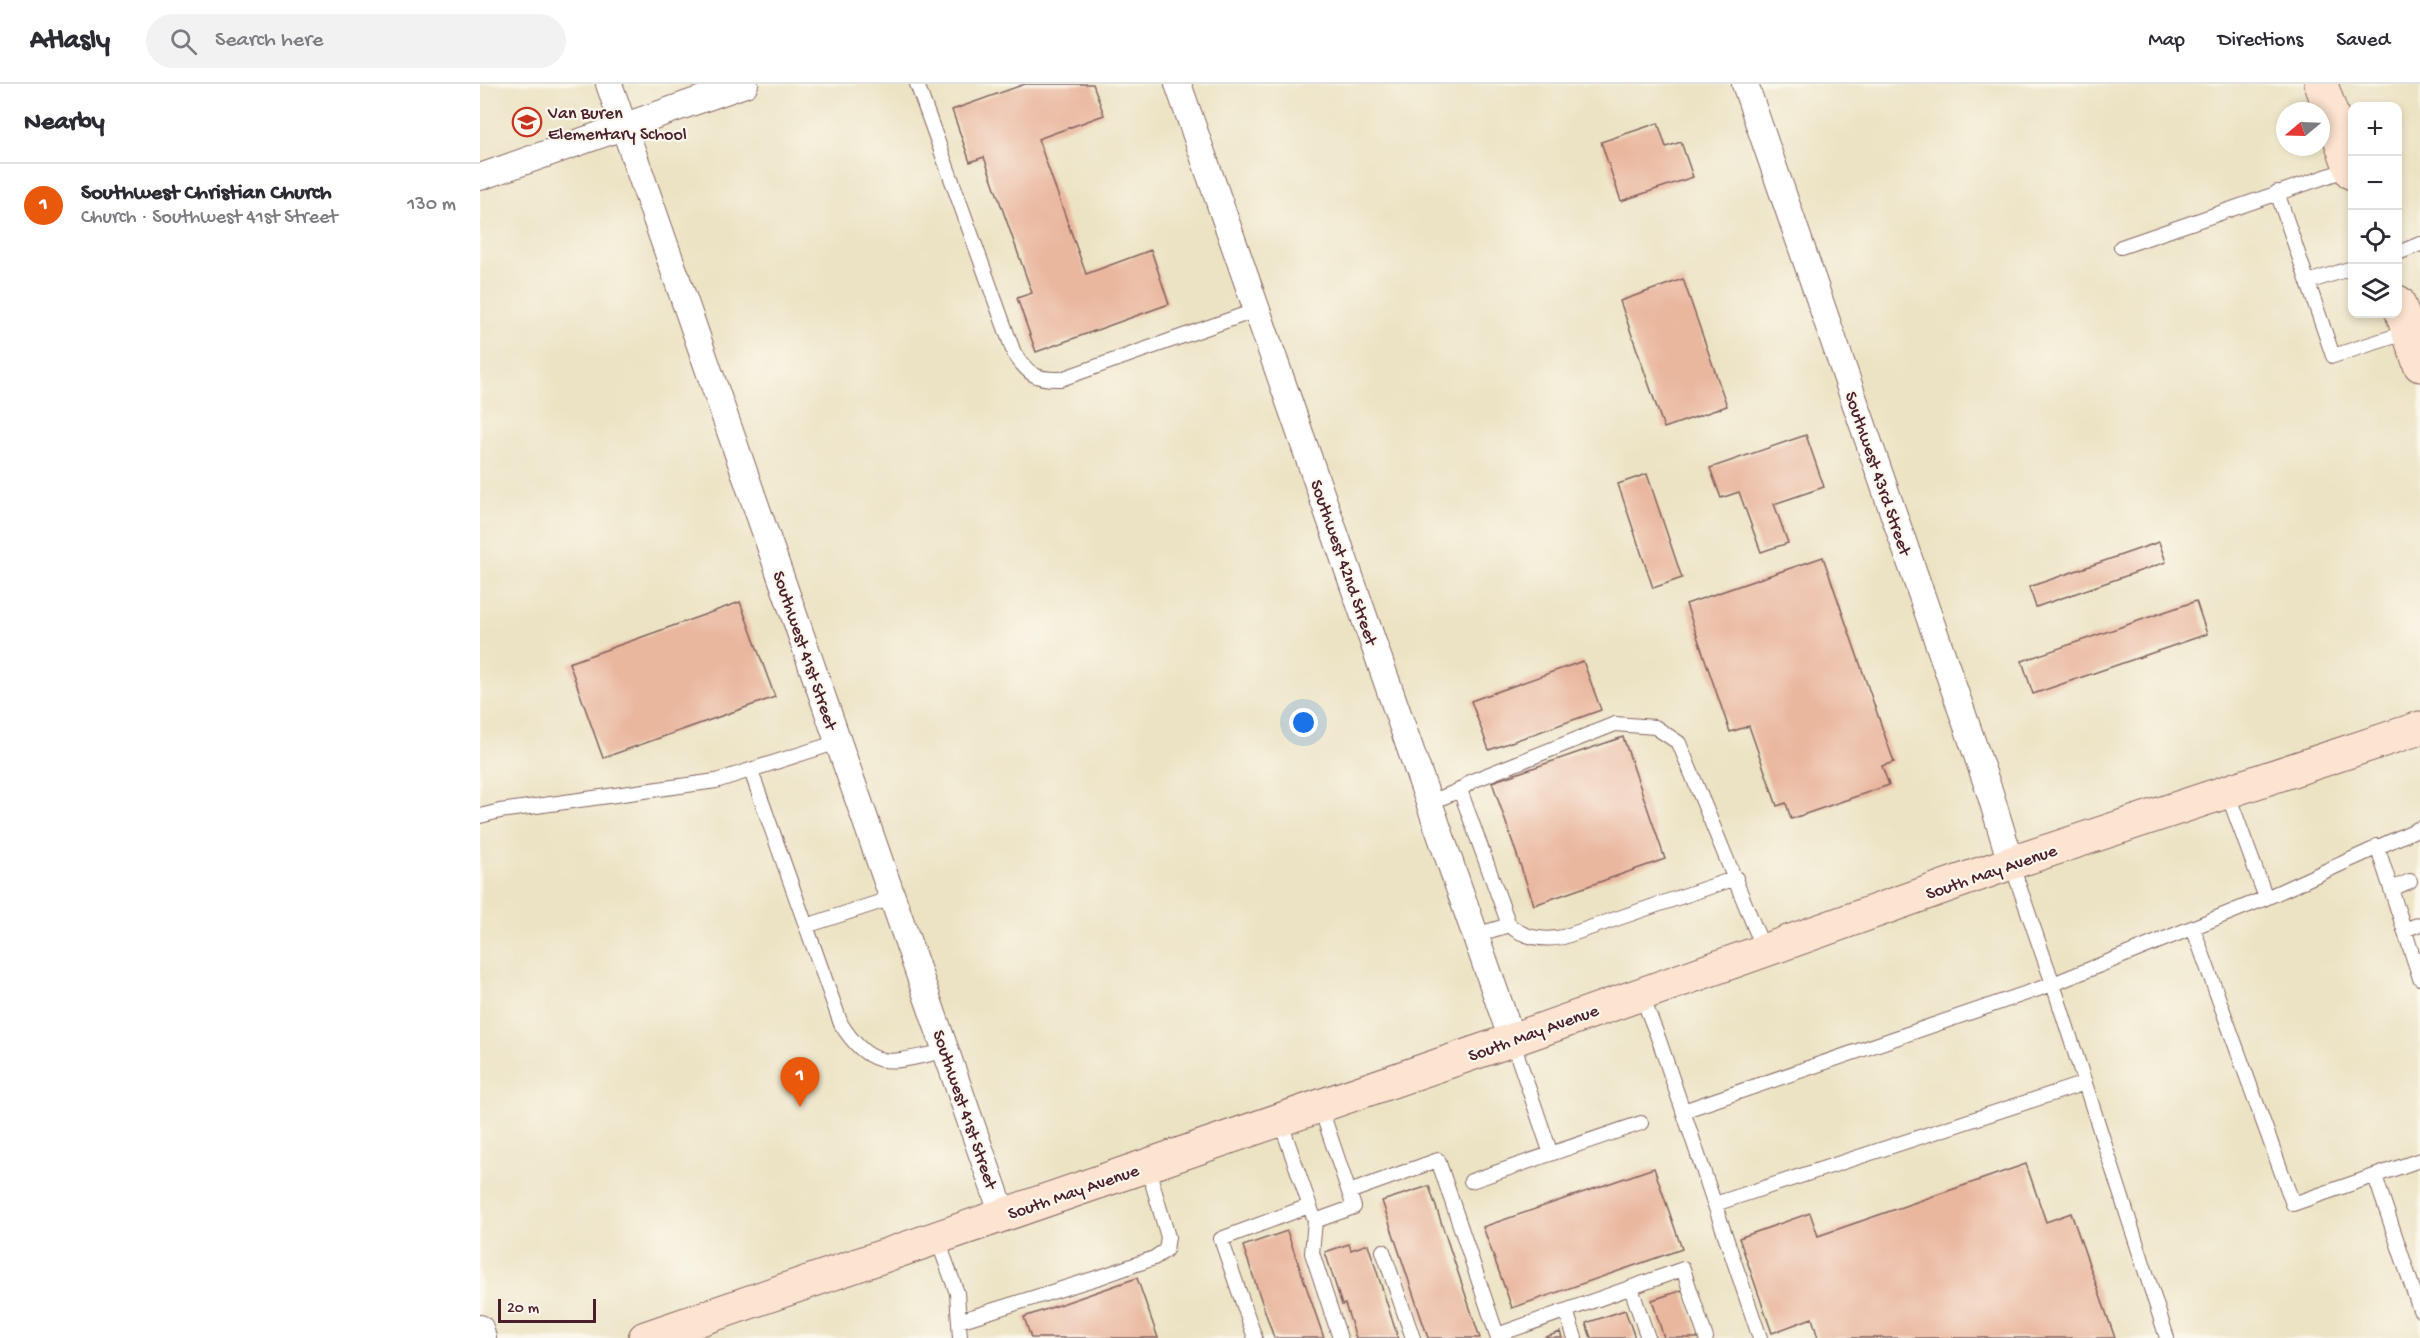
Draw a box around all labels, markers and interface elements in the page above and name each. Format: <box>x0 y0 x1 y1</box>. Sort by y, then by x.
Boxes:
search box <box>146 14 566 68</box>
text: Atlasly <box>30 25 110 58</box>
icon: search <box>167 25 200 58</box>
text: Search here <box>215 28 323 54</box>
text: Map <box>2148 29 2185 54</box>
text: Directions <box>2218 29 2303 54</box>
text: Saved <box>2336 29 2390 54</box>
north arrow <box>2276 102 2330 156</box>
map controls <box>2348 102 2402 318</box>
button: + <box>2348 102 2402 156</box>
place label: Van Buren Elementary School <box>547 104 687 146</box>
school or university icon: Van Buren Elementary School <box>511 106 543 138</box>
text: Nearby <box>24 108 105 139</box>
button: − <box>2348 156 2402 210</box>
text: Southwest Christian Church <box>81 181 332 207</box>
text: 1 <box>39 194 48 217</box>
text: 130 m <box>407 194 456 217</box>
text: Church · Southwest 41st Street <box>81 207 338 230</box>
button: locate <box>2348 210 2402 264</box>
button: layers <box>2348 264 2402 318</box>
street label: Southwest 43rd Street <box>1839 389 1915 560</box>
street label: Southwest 42nd Street <box>1304 477 1381 650</box>
street label: Southwest 41st Street <box>767 569 841 735</box>
your location <box>1289 708 1318 737</box>
street label: South May Avenue <box>1924 841 2061 906</box>
street label: South May Avenue <box>1466 1001 1603 1068</box>
street label: Southwest 41st Street <box>927 1028 1001 1194</box>
pin: 1 <box>780 1058 820 1107</box>
street label: South May Avenue <box>1006 1161 1143 1226</box>
scale bar <box>498 1296 596 1324</box>
text: 20 m <box>507 1300 539 1319</box>

